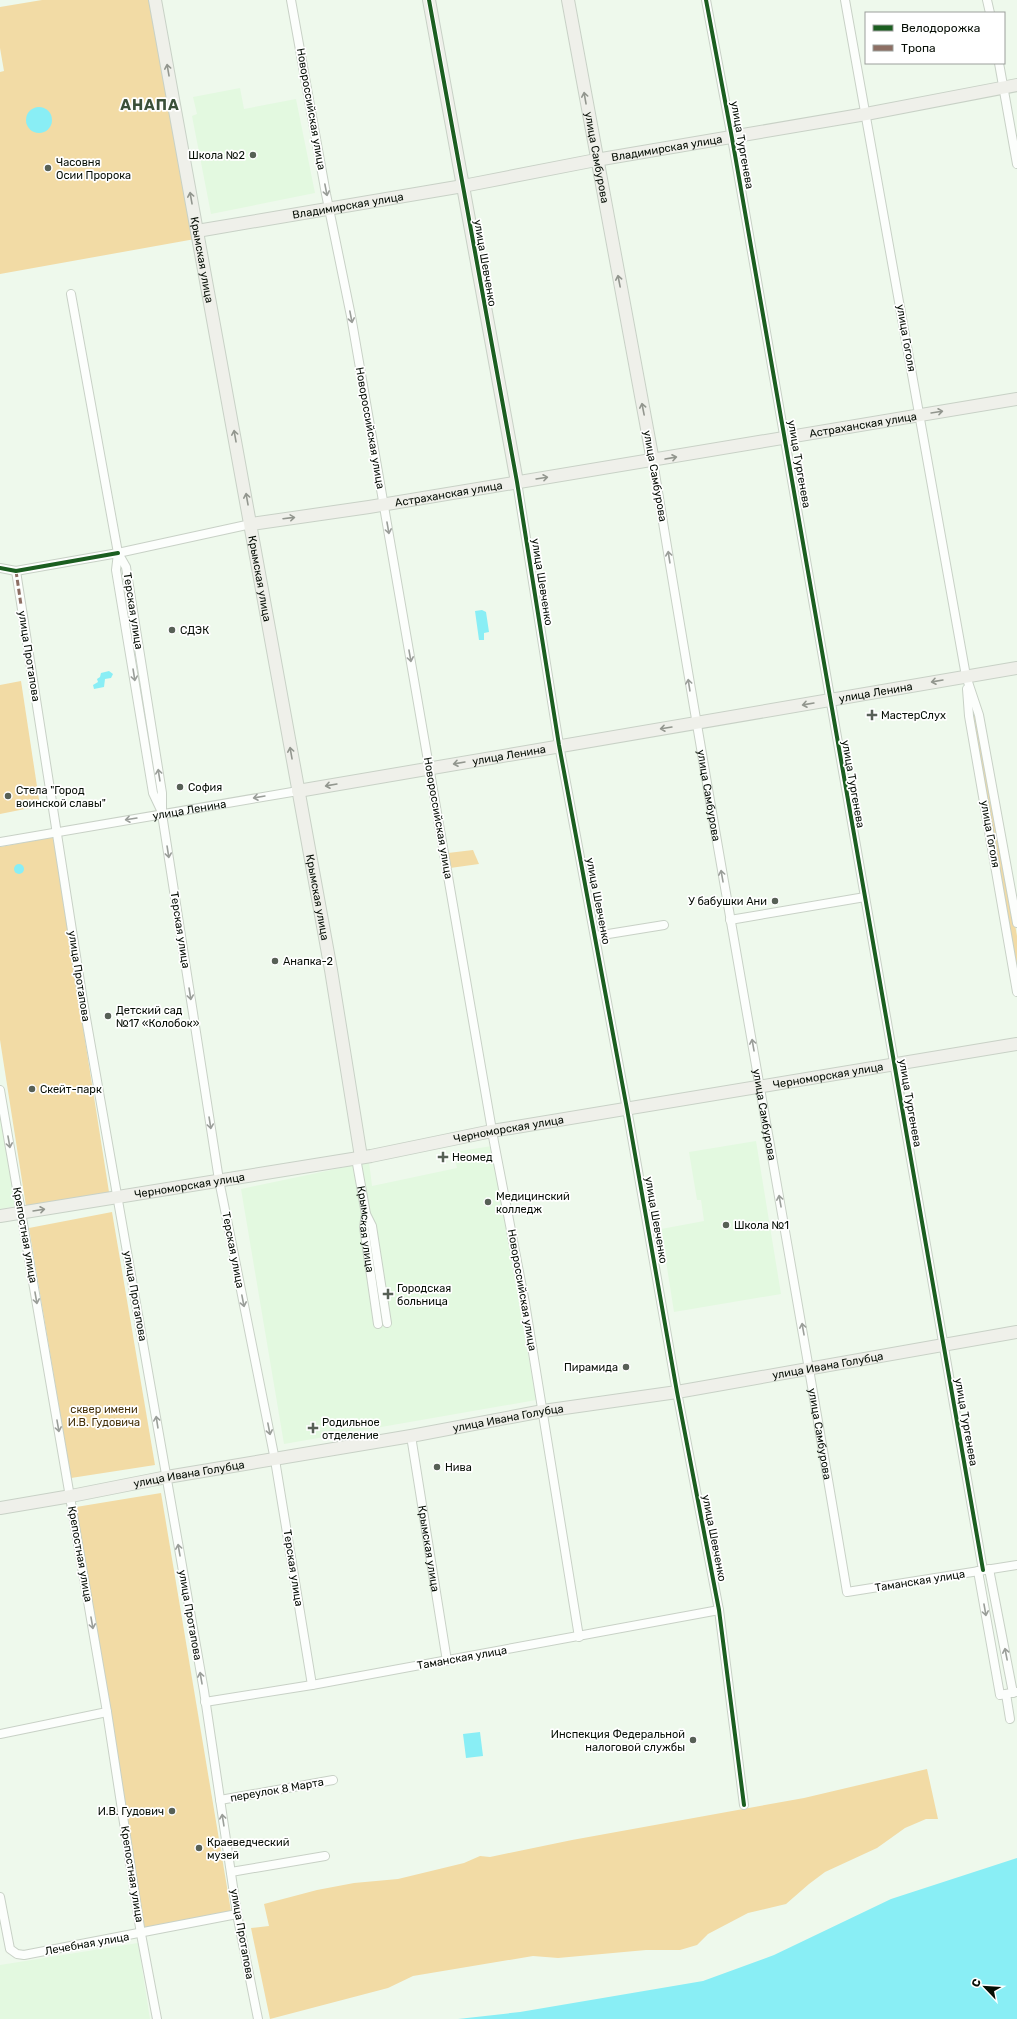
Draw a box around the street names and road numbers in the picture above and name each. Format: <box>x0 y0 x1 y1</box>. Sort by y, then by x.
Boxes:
street label: Новороссийская улица <box>294 47 328 171</box>
street label: улица Тургенева <box>728 100 756 190</box>
street label: улица Самбурова <box>582 110 612 204</box>
street label: Владимирская улица <box>610 132 723 164</box>
street label: Владимирская улица <box>291 190 404 221</box>
street label: Крымская улица <box>188 216 216 304</box>
street label: улица Шевченко <box>471 219 499 307</box>
street label: улица Гоголя <box>894 303 918 373</box>
street label: Новороссийская улица <box>353 366 387 490</box>
street label: Астраханская улица <box>808 409 918 440</box>
street label: улица Тургенева <box>785 419 813 509</box>
street label: улица Самбурова <box>641 429 669 523</box>
street label: Астраханская улица <box>394 478 503 509</box>
street label: Крымская улица <box>246 534 274 623</box>
street label: улица Шевченко <box>529 537 555 627</box>
street label: Терская улица <box>121 572 145 650</box>
street label: улица Протапова <box>15 610 43 702</box>
street label: улица Ленина <box>838 679 913 705</box>
street label: улица Тургенева <box>839 739 867 829</box>
street label: улица Ленина <box>471 742 547 768</box>
street label: улица Самбурова <box>695 748 723 842</box>
street label: Новороссийская улица <box>421 756 455 880</box>
street label: улица Ленина <box>151 797 227 822</box>
street label: улица Гоголя <box>978 799 1002 869</box>
street label: Крымская улица <box>304 853 332 941</box>
street label: улица Шевченко <box>583 857 613 945</box>
street label: Терская улица <box>168 891 192 969</box>
street label: улица Протапова <box>65 930 93 1022</box>
street label: улица Тургенева <box>896 1058 924 1148</box>
street label: Черноморская улица <box>772 1060 884 1091</box>
street label: улица Самбурова <box>750 1068 779 1161</box>
street label: Черноморская улица <box>452 1113 565 1145</box>
street label: Черноморская улица <box>133 1170 246 1201</box>
street label: улица Шевченко <box>642 1176 670 1264</box>
street label: Крымская улица <box>355 1185 377 1273</box>
street label: Крепостная улица <box>10 1186 40 1284</box>
street label: Терская улица <box>219 1211 247 1289</box>
street label: Новороссийская улица <box>505 1228 539 1352</box>
street label: улица Протапова <box>121 1250 149 1342</box>
street label: улица Ивана Голубца <box>771 1349 884 1382</box>
street label: улица Тургенева <box>952 1377 980 1467</box>
street label: улица Самбурова <box>806 1387 834 1481</box>
street label: улица Ивана Голубца <box>451 1402 564 1434</box>
street label: улица Ивана Голубца <box>132 1458 245 1490</box>
street label: улица Шевченко <box>699 1494 729 1582</box>
street label: Крымская улица <box>416 1504 442 1593</box>
street label: Крепостная улица <box>65 1505 95 1603</box>
street label: Терская улица <box>281 1529 305 1607</box>
street label: Таманская улица <box>874 1567 966 1595</box>
street label: улица Протапова <box>176 1569 204 1661</box>
street label: Таманская улица <box>416 1644 508 1672</box>
street label: переулок 8 Марта <box>229 1775 325 1805</box>
street label: Крепостная улица <box>118 1825 146 1923</box>
street label: улица Протапова <box>228 1888 256 1980</box>
street label: Лечебная улица <box>44 1930 130 1958</box>

